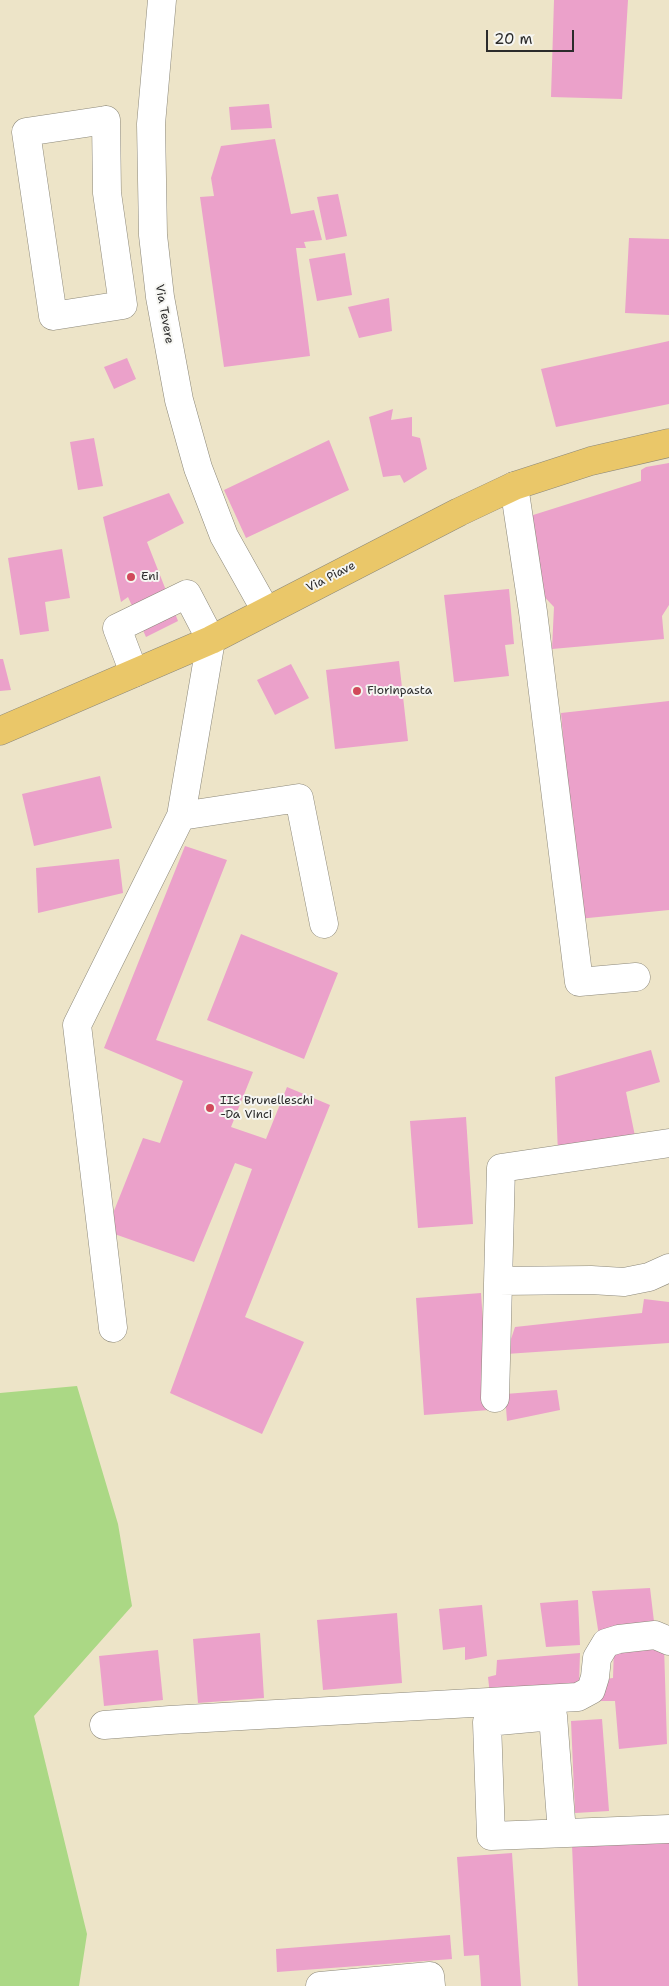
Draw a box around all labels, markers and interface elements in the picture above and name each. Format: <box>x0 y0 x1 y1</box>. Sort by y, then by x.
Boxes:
scale bar <box>489 20 576 52</box>
text: 20 m <box>494 29 533 49</box>
street label: Via Tevere <box>152 283 176 345</box>
street label: Via Piave <box>304 559 358 595</box>
place label: Eni <box>141 570 159 584</box>
marker: Eni <box>125 571 137 583</box>
place label: Fiorinpasta <box>367 684 432 698</box>
marker: Fiorinpasta <box>351 685 363 697</box>
place label: IIS Brunelleschi -Da Vinci <box>220 1094 313 1122</box>
marker: IIS Brunelleschi -Da Vinci <box>204 1102 216 1114</box>

